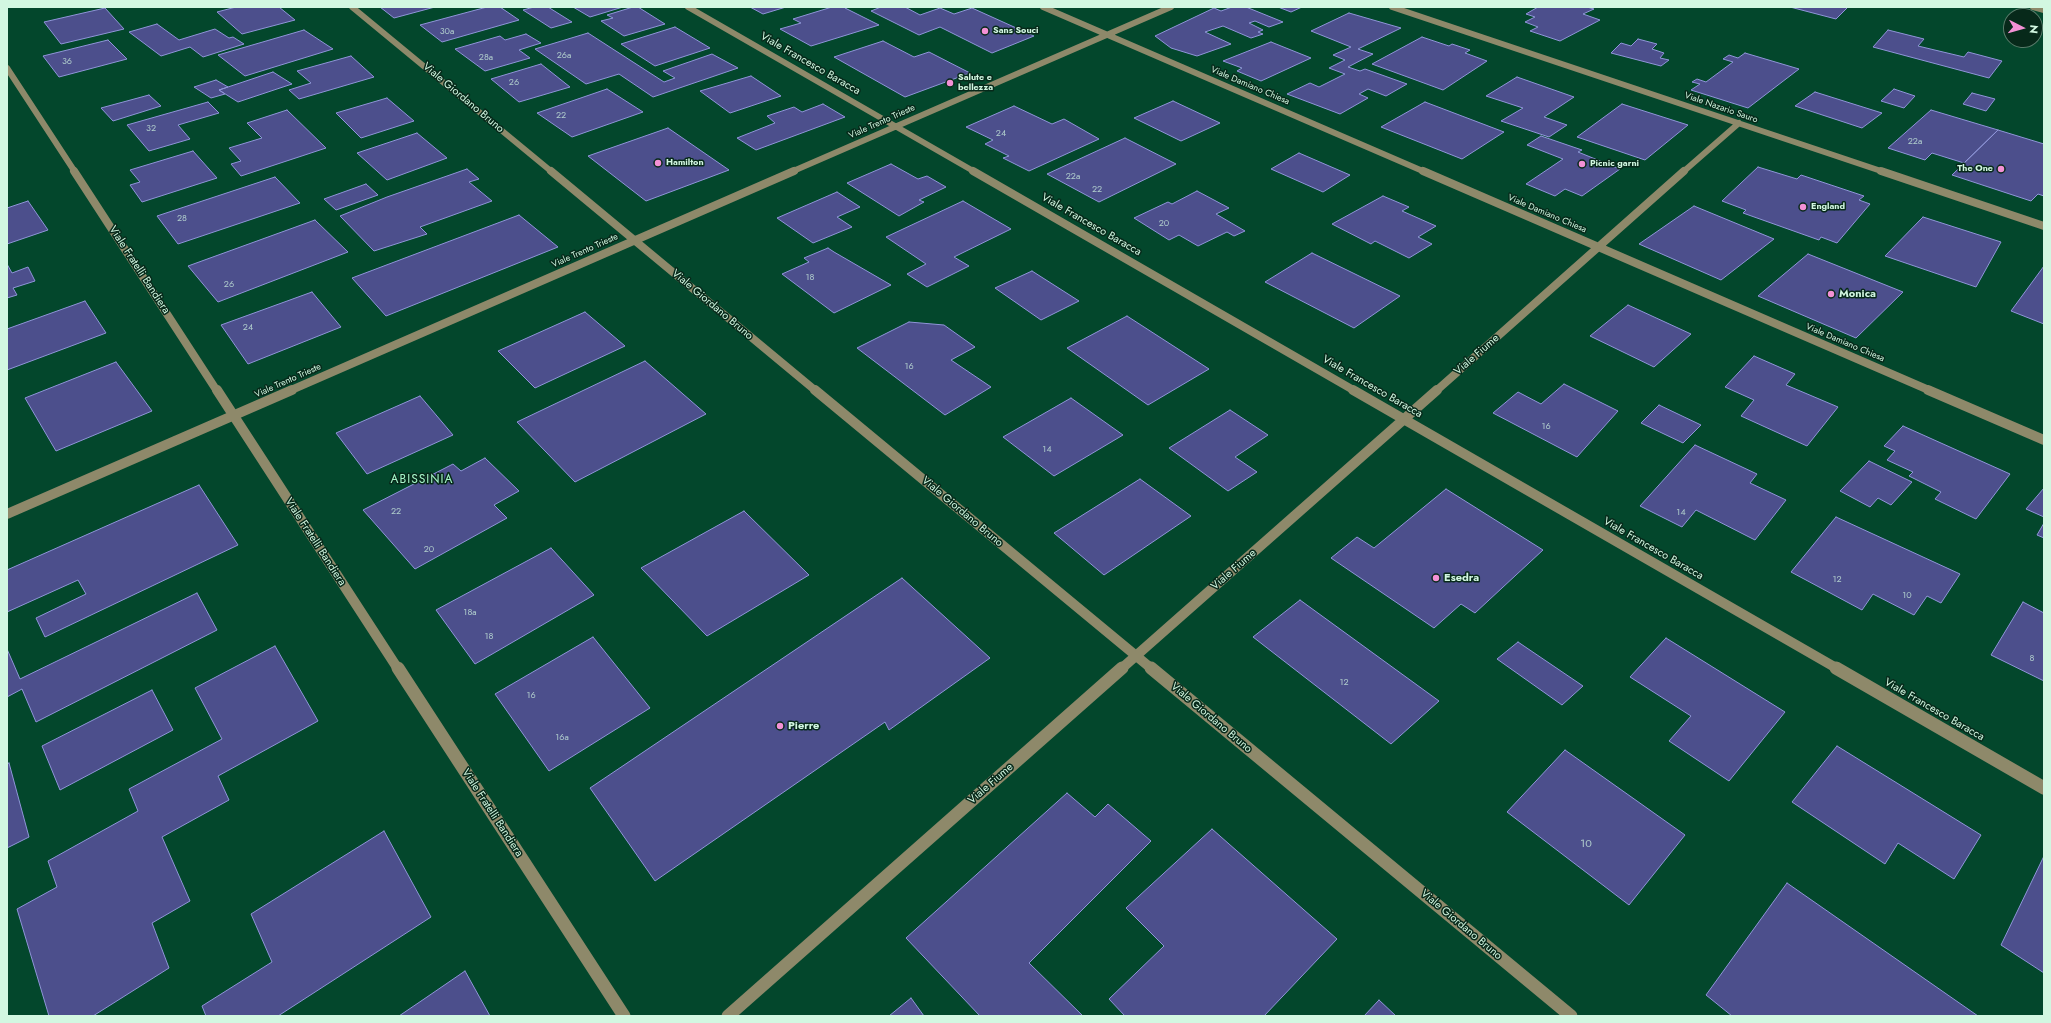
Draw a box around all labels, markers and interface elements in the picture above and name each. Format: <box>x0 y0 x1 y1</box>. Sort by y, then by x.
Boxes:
north arrow <box>2003 8 2043 48</box>
text: N <box>2026 24 2042 34</box>
marker: Sans Souci <box>980 26 990 36</box>
place label: Sans Souci <box>993 26 1038 36</box>
house number: 30a <box>440 27 454 37</box>
street label: Viale Francesco Baracca <box>758 30 862 98</box>
house number: 26a <box>557 51 571 61</box>
house number: 28a <box>479 53 493 63</box>
house number: 36 <box>62 57 72 67</box>
street label: Viale Giordano Bruno <box>420 60 506 136</box>
street label: Viale Damiano Chiesa <box>1209 65 1291 107</box>
place label: Salute e bellezza <box>958 73 993 94</box>
house number: 26 <box>509 78 519 88</box>
marker: Salute e bellezza <box>945 78 955 88</box>
street label: Viale Nazario Sauro <box>1683 90 1759 126</box>
street label: Viale Trento Trieste <box>847 103 917 141</box>
house number: 22 <box>556 111 566 121</box>
house number: 32 <box>146 124 156 134</box>
house number: 24 <box>996 129 1006 139</box>
house number: 22a <box>1908 137 1922 147</box>
marker: Hamilton <box>653 158 663 168</box>
place label: Hamilton <box>666 158 704 168</box>
marker: Picnic garni <box>1577 159 1587 169</box>
place label: Picnic garni <box>1590 159 1639 169</box>
place label: The One <box>1957 164 1993 174</box>
marker: The One <box>1996 164 2006 174</box>
house number: 22a <box>1066 172 1080 182</box>
house number: 22 <box>1092 185 1102 195</box>
street label: Viale Francesco Baracca <box>1039 191 1143 259</box>
street label: Viale Damiano Chiesa <box>1506 193 1588 235</box>
marker: England <box>1798 202 1808 212</box>
place label: England <box>1811 202 1845 212</box>
house number: 28 <box>177 214 187 224</box>
house number: 20 <box>1159 219 1169 229</box>
street label: Viale Fratelli Bandiera <box>106 224 172 316</box>
street label: Viale Trento Trieste <box>550 232 620 270</box>
street label: Viale Giordano Bruno <box>669 267 755 343</box>
house number: 18 <box>806 273 814 283</box>
house number: 26 <box>224 280 234 290</box>
place label: Monica <box>1839 287 1876 301</box>
marker: Monica <box>1826 289 1836 299</box>
street label: Viale Damiano Chiesa <box>1804 322 1886 364</box>
house number: 24 <box>243 323 253 333</box>
street label: Viale Fiume <box>1452 332 1502 378</box>
street label: Viale Francesco Baracca <box>1320 353 1424 421</box>
street label: Viale Trento Trieste <box>253 362 323 400</box>
house number: 16 <box>904 362 914 372</box>
house number: 16 <box>1541 422 1551 432</box>
house number: 14 <box>1042 445 1052 455</box>
district label: ABISSINIA <box>391 473 453 487</box>
street label: Viale Giordano Bruno <box>919 474 1005 550</box>
street label: Viale Fratelli Bandiera <box>282 496 348 588</box>
house number: 22 <box>391 507 401 517</box>
house number: 14 <box>1676 508 1686 518</box>
street label: Viale Francesco Baracca <box>1601 515 1705 583</box>
house number: 20 <box>424 545 434 555</box>
street label: Viale Fiume <box>1209 547 1259 593</box>
place label: Esedra <box>1444 571 1479 585</box>
marker: Esedra <box>1431 573 1441 583</box>
house number: 12 <box>1832 575 1842 585</box>
house number: 10 <box>1902 591 1912 601</box>
house number: 18a <box>463 608 477 618</box>
house number: 18 <box>485 632 493 642</box>
house number: 8 <box>2030 654 2034 664</box>
street label: Viale Francesco Baracca <box>1882 676 1986 744</box>
house number: 12 <box>1339 678 1349 688</box>
street label: Viale Giordano Bruno <box>1168 680 1254 756</box>
house number: 16 <box>526 691 536 701</box>
place label: Pierre <box>788 719 819 733</box>
marker: Pierre <box>775 721 785 731</box>
house number: 16a <box>555 733 569 743</box>
street label: Viale Fiume <box>966 761 1016 807</box>
street label: Viale Fratelli Bandiera <box>459 767 525 859</box>
house number: 10 <box>1580 837 1592 851</box>
street label: Viale Giordano Bruno <box>1418 887 1504 963</box>

